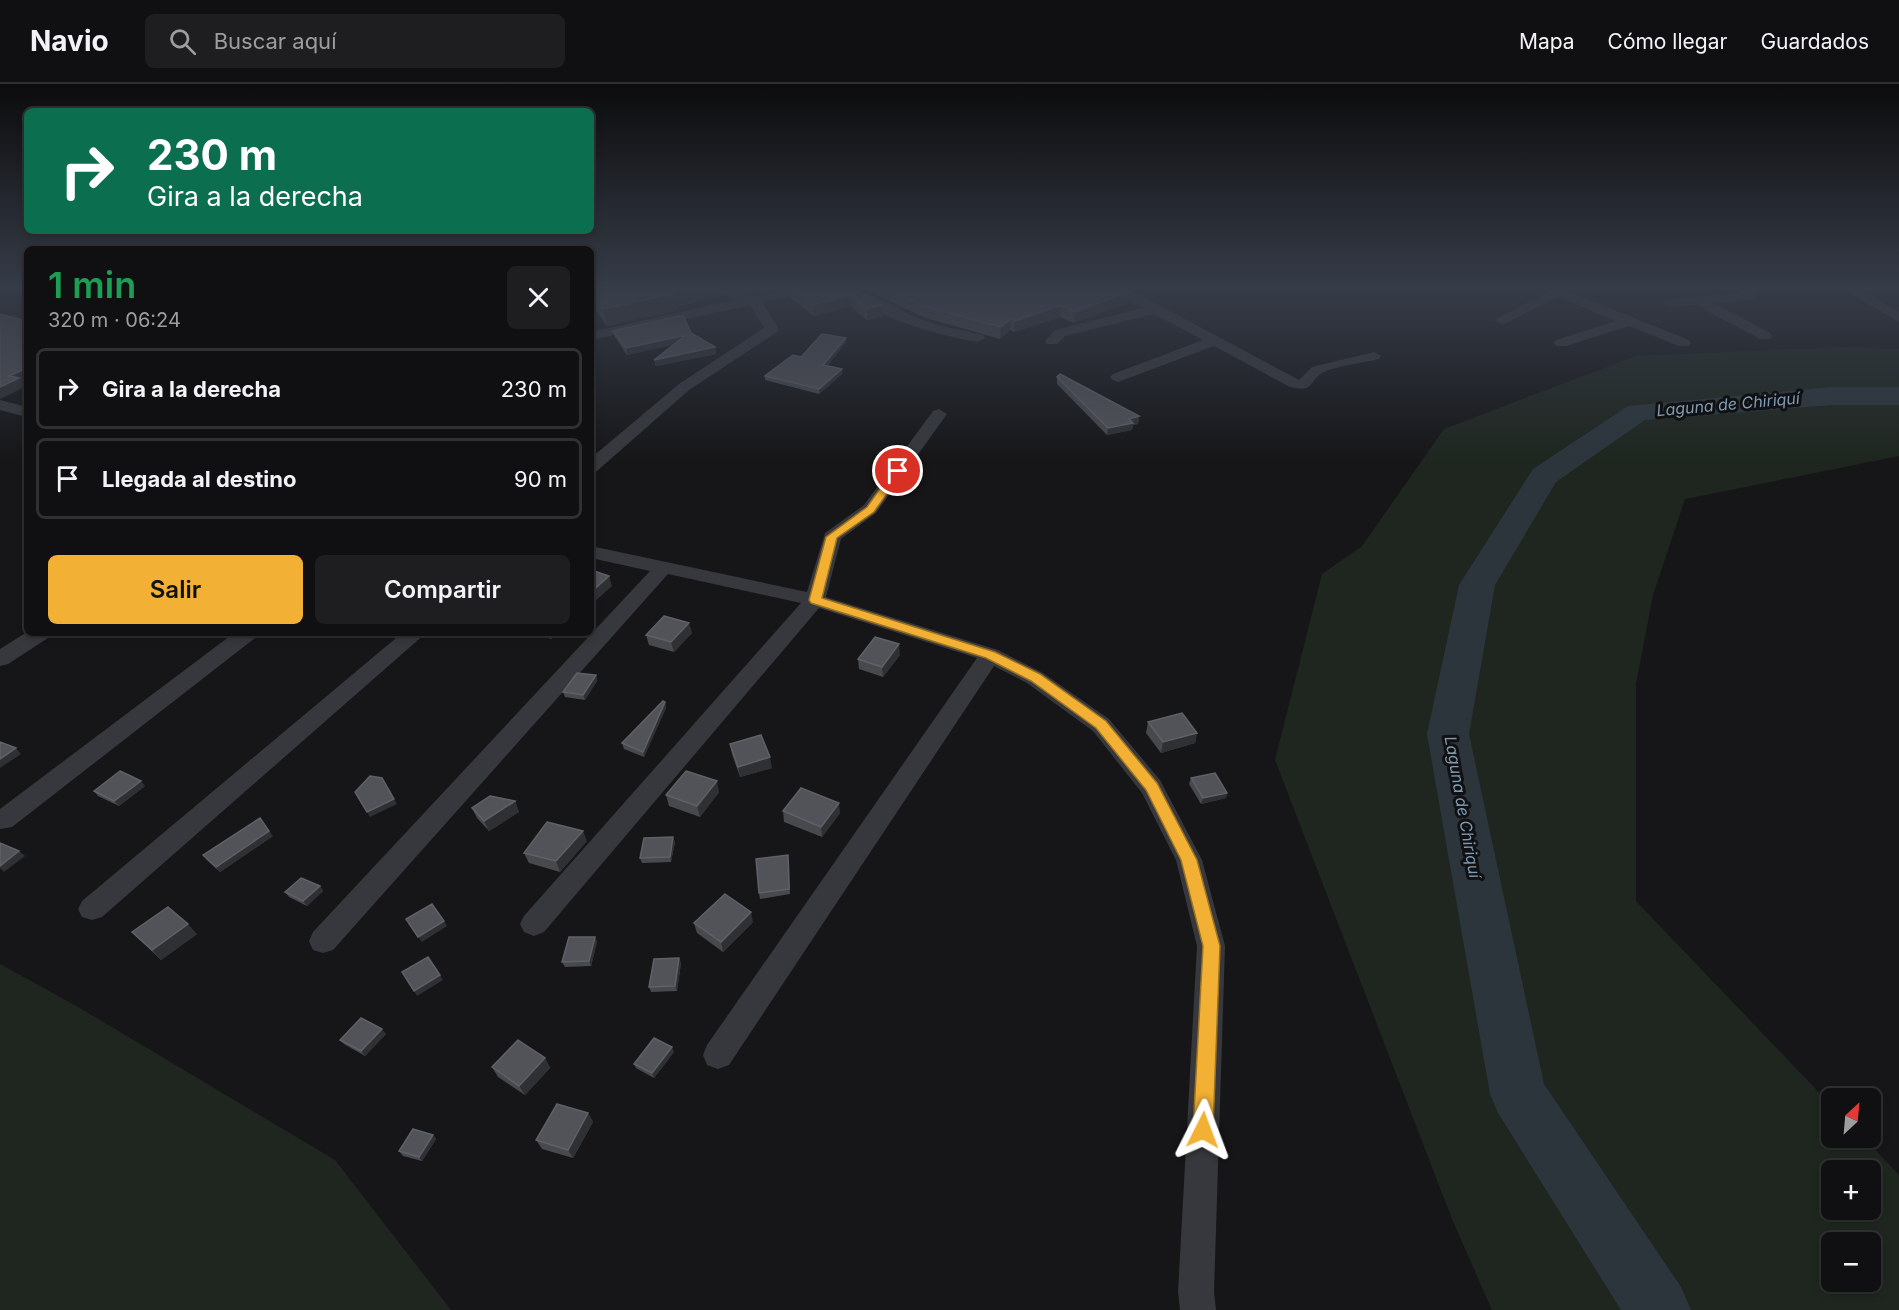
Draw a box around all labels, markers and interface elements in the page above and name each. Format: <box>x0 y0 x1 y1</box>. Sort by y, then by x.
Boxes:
search box <box>145 14 565 68</box>
text: Navio <box>30 24 109 58</box>
icon: search <box>166 25 199 58</box>
text: Buscar aquí <box>214 28 336 54</box>
text: Mapa <box>1519 29 1575 54</box>
text: Cómo llegar <box>1608 29 1727 54</box>
text: Guardados <box>1760 29 1869 54</box>
text: 230 m <box>147 129 277 180</box>
icon: right <box>48 132 126 210</box>
text: Gira a la derecha <box>147 180 363 213</box>
text: 1 min <box>48 263 136 307</box>
button: close <box>507 266 570 329</box>
text: 320 m · 06:24 <box>48 308 181 332</box>
icon: right <box>51 372 84 405</box>
text: Gira a la derecha <box>102 376 281 402</box>
text: 230 m <box>501 376 567 402</box>
water label: Laguna de Chiriquí <box>1656 388 1803 420</box>
pin <box>872 445 923 496</box>
icon: arrive <box>881 454 914 487</box>
icon: arrive <box>51 462 84 495</box>
text: Llegada al destino <box>102 466 296 492</box>
text: 90 m <box>514 466 567 492</box>
button: Salir <box>48 555 303 624</box>
button: Compartir <box>315 555 570 624</box>
water label: Laguna de Chiriquí <box>1441 734 1486 882</box>
north arrow <box>1821 1088 1881 1148</box>
map controls <box>1821 1088 1881 1292</box>
position arrow <box>1171 1098 1235 1162</box>
button: + <box>1821 1160 1881 1220</box>
button: − <box>1821 1232 1881 1292</box>

